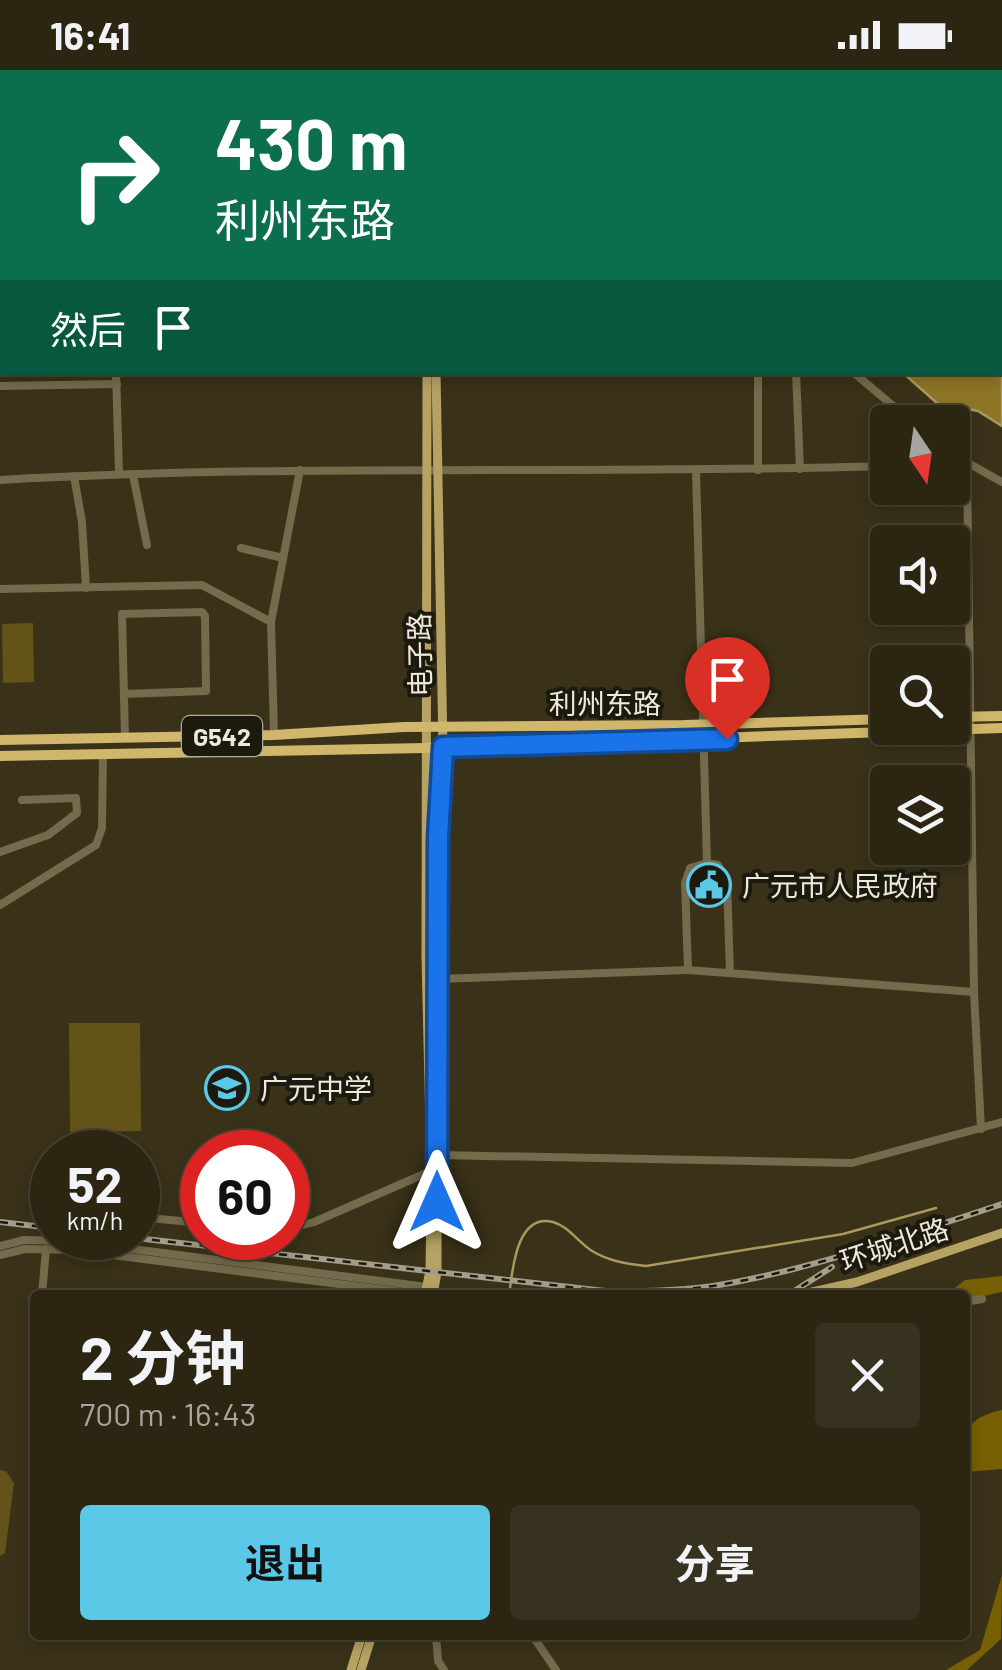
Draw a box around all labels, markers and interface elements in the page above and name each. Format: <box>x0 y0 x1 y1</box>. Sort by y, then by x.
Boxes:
text: 16:41 <box>50 12 130 58</box>
text: 430 m <box>215 100 408 184</box>
icon: right <box>50 110 180 240</box>
text: 利州东路 <box>215 192 395 246</box>
icon: arrive <box>146 300 201 355</box>
text: 然后 <box>50 306 126 352</box>
north arrow <box>870 405 970 505</box>
map controls <box>870 405 970 865</box>
button: sound <box>870 525 970 625</box>
street label: 电子路 <box>401 613 437 697</box>
pin <box>685 637 770 740</box>
button: search <box>870 645 970 745</box>
icon: arrive <box>700 652 755 707</box>
street label: 利州东路 <box>549 686 661 720</box>
road number: G542 <box>182 716 262 756</box>
button: layers <box>870 765 970 865</box>
public building icon: 广元市人民政府 <box>686 862 732 908</box>
place label: 广元市人民政府 <box>742 868 938 902</box>
school or university icon: 广元中学 <box>204 1065 250 1111</box>
place label: 广元中学 <box>260 1071 372 1105</box>
speed limit sign: 60 <box>180 1130 310 1260</box>
position arrow <box>385 1150 489 1254</box>
text: 52 <box>68 1153 122 1213</box>
text: km/h <box>67 1205 123 1235</box>
street label: 环城北路 <box>835 1211 953 1277</box>
text: 2 分钟 <box>80 1320 246 1392</box>
button: close <box>815 1323 920 1428</box>
text: 700 m · 16:43 <box>80 1394 256 1432</box>
button: 退出 <box>80 1505 490 1620</box>
button: 分享 <box>510 1505 920 1620</box>

